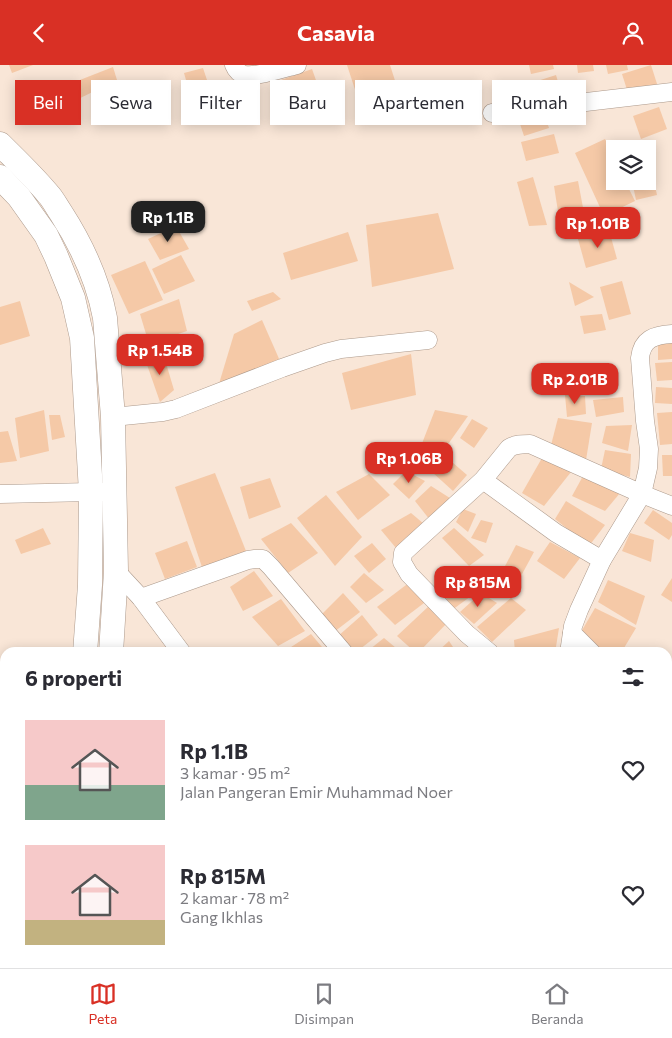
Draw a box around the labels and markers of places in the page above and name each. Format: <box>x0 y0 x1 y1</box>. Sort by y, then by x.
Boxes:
pin: Rp 1.1B <box>122 201 214 243</box>
pin: Rp 1.01B <box>546 207 650 249</box>
pin: Rp 1.54B <box>108 333 212 376</box>
pin: Rp 2.01B <box>523 363 627 405</box>
pin: Rp 1.06B <box>357 441 461 484</box>
pin: Rp 815M <box>432 565 524 608</box>

